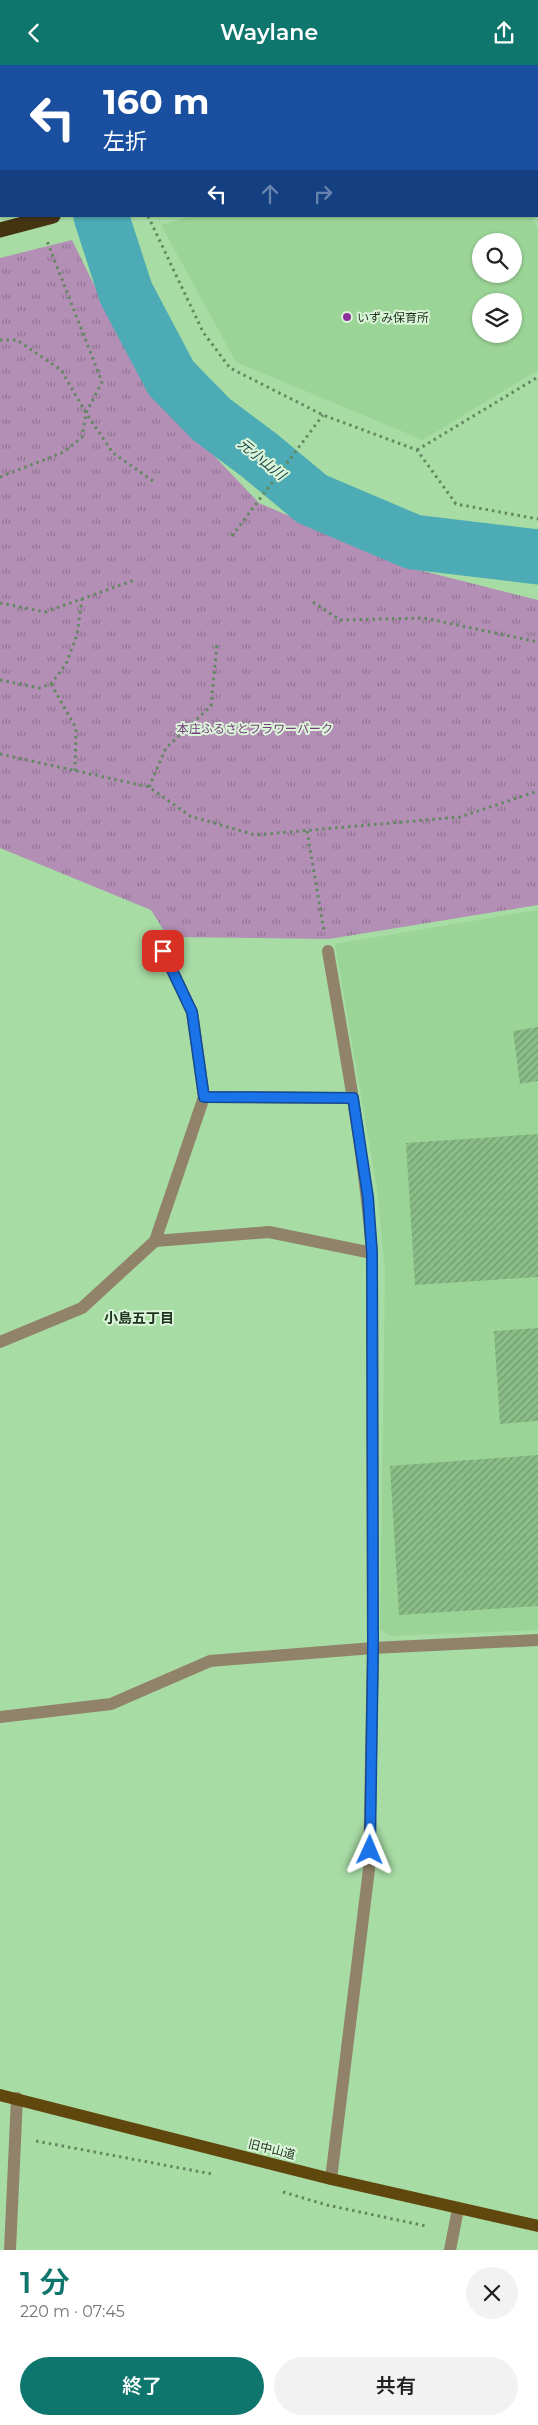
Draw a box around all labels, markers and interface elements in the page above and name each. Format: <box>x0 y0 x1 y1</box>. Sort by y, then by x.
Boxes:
icon: back <box>20 19 48 47</box>
text: Waylane <box>220 19 318 46</box>
icon: share <box>490 19 518 47</box>
text: 160 m <box>103 80 209 123</box>
icon: left <box>20 85 85 150</box>
text: 左折 <box>103 128 147 155</box>
icon: left <box>203 180 231 208</box>
icon: ahead <box>256 180 284 208</box>
icon: right <box>309 180 337 208</box>
map controls <box>472 233 522 343</box>
button: search <box>472 233 522 283</box>
button: layers <box>472 293 522 343</box>
place label: いずみ保育所 <box>357 310 429 325</box>
marker: いずみ保育所 <box>341 311 353 323</box>
water label: 元小山川 <box>235 434 291 485</box>
park label: 本庄ふるさとフラワーパーク <box>177 721 333 736</box>
pin <box>142 930 184 972</box>
icon: arrive <box>149 937 177 965</box>
district label: 小島五丁目 <box>104 1309 174 1327</box>
position arrow <box>343 1823 395 1875</box>
street label: 旧中山道 <box>247 2136 297 2162</box>
text: 1 分 <box>20 2264 70 2301</box>
button: close <box>466 2267 518 2319</box>
text: 220 m · 07:45 <box>20 2302 125 2321</box>
button: 終了 <box>20 2357 264 2415</box>
button: 共有 <box>274 2357 518 2415</box>

